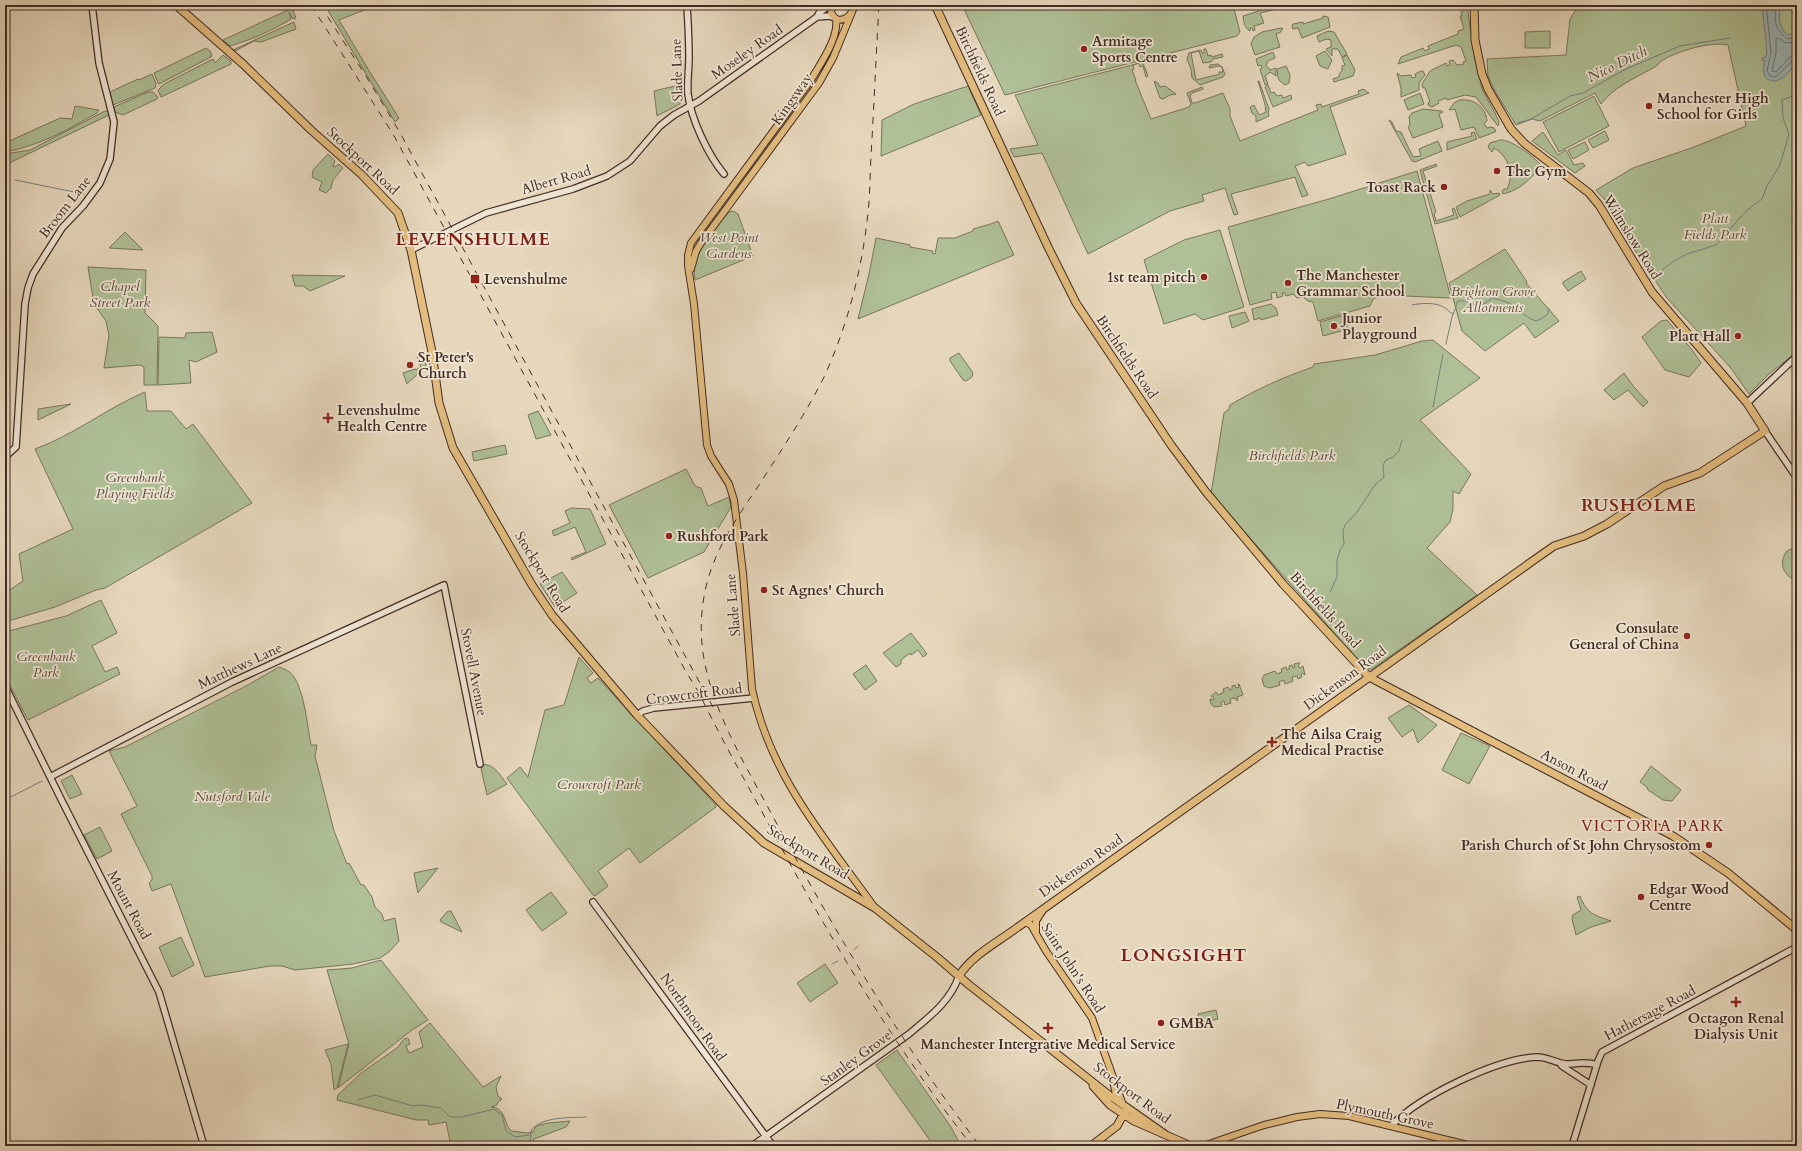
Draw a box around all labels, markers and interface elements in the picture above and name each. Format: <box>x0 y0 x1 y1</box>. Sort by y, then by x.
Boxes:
street label: Moseley Road <box>707 20 787 84</box>
street label: Birchfields Road <box>951 23 1009 120</box>
place label: Armitage Sports Centre <box>1092 32 1178 67</box>
street label: Slade Lane <box>666 38 688 102</box>
water label: Nico Ditch <box>1584 41 1651 87</box>
marker: Armitage Sports Centre <box>1079 44 1089 54</box>
street label: Kingsway <box>767 69 817 129</box>
place label: Manchester High School for Girls <box>1657 89 1769 124</box>
marker: Manchester High School for Girls <box>1644 101 1654 111</box>
street label: Stockport Road <box>323 123 404 200</box>
street label: Albert Road <box>519 161 593 199</box>
place label: The Gym <box>1505 162 1567 181</box>
marker: The Gym <box>1492 166 1502 176</box>
street label: Broom Lane <box>35 172 95 242</box>
place label: Toast Rack <box>1366 178 1436 197</box>
marker: Toast Rack <box>1439 182 1449 192</box>
street label: Wilmslow Road <box>1598 190 1666 283</box>
park label: Platt Fields Park <box>1684 209 1746 244</box>
district label: LEVENSHULME <box>395 227 551 252</box>
park label: West Point Gardens <box>700 228 760 263</box>
place label: The Manchester Grammar School <box>1296 266 1405 301</box>
place label: 1st team pitch <box>1107 268 1196 287</box>
place label: Levenshulme <box>484 270 568 289</box>
marker: 1st team pitch <box>1199 272 1209 282</box>
marker: Levenshulme <box>469 273 481 285</box>
park label: Chapel Street Park <box>90 277 150 312</box>
marker: The Manchester Grammar School <box>1283 278 1293 288</box>
park label: Brighton Grove Allotments <box>1451 282 1536 317</box>
place label: Junior Playground <box>1340 309 1417 344</box>
street label: Birchfields Road <box>1092 311 1162 403</box>
marker: Junior Playground <box>1329 321 1339 331</box>
place label: Platt Hall <box>1669 327 1730 346</box>
marker: Platt Hall <box>1733 331 1743 341</box>
place label: St Peter's Church <box>418 348 474 383</box>
marker: St Peter's Church <box>405 360 415 370</box>
place label: Levenshulme Health Centre <box>337 401 427 436</box>
marker: Levenshulme Health Centre <box>322 412 334 424</box>
park label: Birchfields Park <box>1249 446 1335 465</box>
park label: Greenbank Playing Fields <box>96 468 175 503</box>
district label: RUSHOLME <box>1581 493 1697 518</box>
place label: Rushford Park <box>677 527 769 546</box>
street label: Stockport Road <box>510 528 574 617</box>
marker: Rushford Park <box>664 531 674 541</box>
street label: Birchfields Road <box>1285 568 1365 653</box>
street label: Slade Lane <box>721 573 745 637</box>
place label: St Agnes' Church <box>772 581 884 600</box>
marker: St Agnes' Church <box>759 585 769 595</box>
place label: Consulate General of China <box>1569 619 1679 654</box>
street label: Stovell Avenue <box>456 627 492 717</box>
marker: Consulate General of China <box>1682 631 1692 641</box>
street label: Matthews Lane <box>195 638 285 694</box>
street label: Dickenson Road <box>1300 641 1391 715</box>
park label: Greenbank Park <box>16 647 76 682</box>
street label: Crowcroft Road <box>645 679 744 709</box>
place label: The Ailsa Craig Medical Practise <box>1281 725 1384 760</box>
marker: The Ailsa Craig Medical Practise <box>1266 736 1278 748</box>
street label: Anson Road <box>1537 745 1611 796</box>
park label: Crowcroft Park <box>557 775 641 794</box>
park label: Nutsford Vale <box>194 787 270 806</box>
district label: VICTORIA PARK <box>1581 815 1725 837</box>
street label: Stockport Road <box>764 820 853 884</box>
street label: Dickenson Road <box>1035 830 1127 902</box>
place label: Parish Church of St John Chrysostom <box>1461 836 1701 855</box>
marker: Parish Church of St John Chrysostom <box>1704 840 1714 850</box>
street label: Mount Road <box>103 867 155 943</box>
place label: Edgar Wood Centre <box>1649 880 1729 915</box>
marker: Edgar Wood Centre <box>1636 892 1646 902</box>
street label: Saint John's Road <box>1037 919 1109 1017</box>
district label: LONGSIGHT <box>1121 943 1247 968</box>
street label: Northmoor Road <box>656 969 731 1065</box>
street label: Hathersage Road <box>1601 981 1699 1045</box>
marker: Octagon Renal Dialysis Unit <box>1730 996 1742 1008</box>
place label: Octagon Renal Dialysis Unit <box>1688 1009 1784 1044</box>
place label: GMBA <box>1169 1014 1214 1033</box>
marker: GMBA <box>1156 1018 1166 1028</box>
marker: Manchester Intergrative Medical Service <box>1042 1022 1054 1034</box>
street label: Stanley Grove <box>817 1026 895 1090</box>
place label: Manchester Intergrative Medical Service <box>920 1035 1176 1054</box>
street label: Stockport Road <box>1090 1058 1175 1129</box>
street label: Plymouth Grove <box>1334 1094 1436 1134</box>

